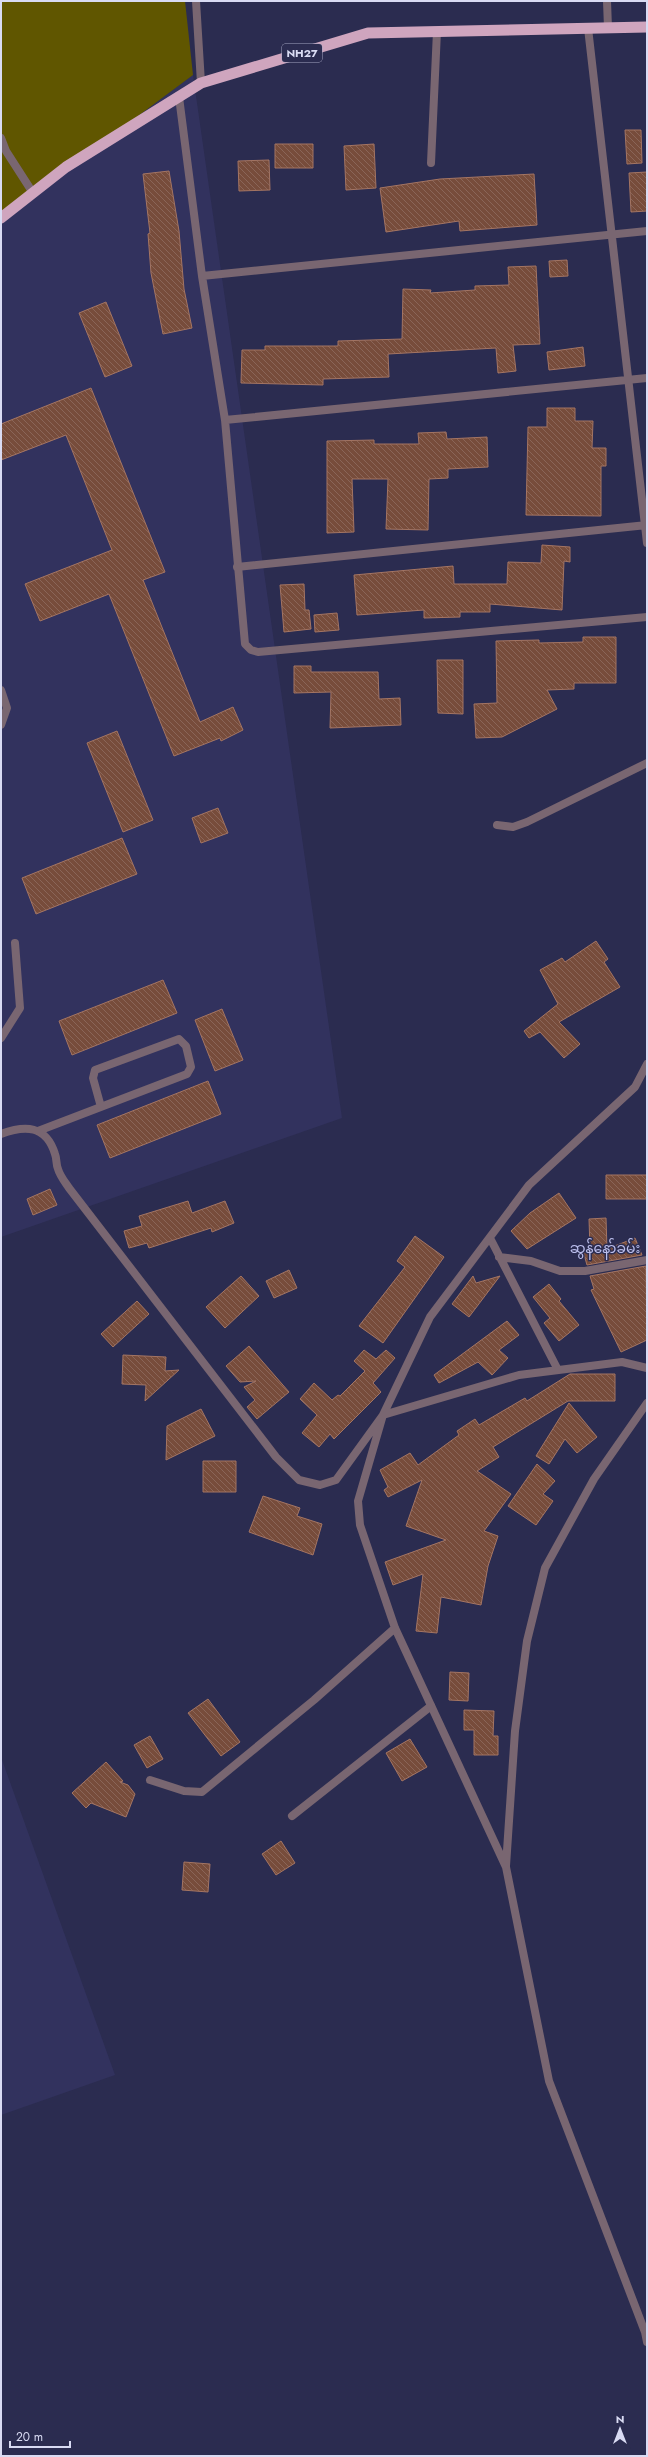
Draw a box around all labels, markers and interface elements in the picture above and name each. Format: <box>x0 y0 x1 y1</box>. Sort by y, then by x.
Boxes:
road number: NH27 <box>282 44 322 62</box>
district label: ဆွန်နော်ခမ်း <box>570 1238 640 1260</box>
north arrow <box>600 2409 640 2449</box>
text: N <box>616 2411 624 2427</box>
scale bar <box>10 2423 70 2449</box>
text: 20 m <box>16 2428 43 2446</box>

